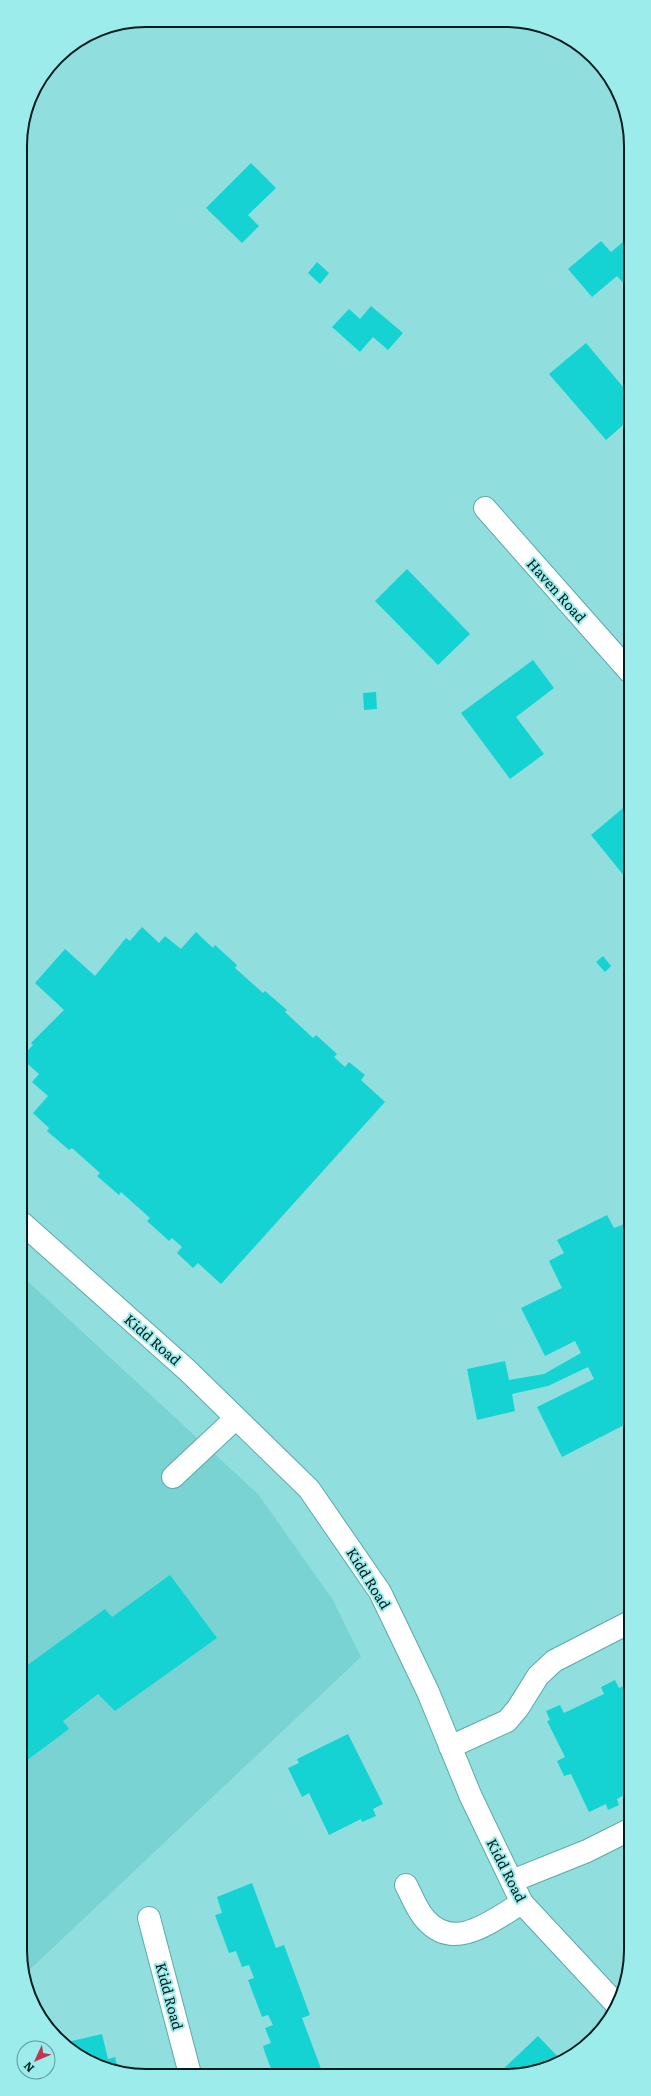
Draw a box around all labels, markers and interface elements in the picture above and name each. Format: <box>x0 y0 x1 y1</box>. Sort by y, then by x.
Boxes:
street label: Haven Road <box>523 554 591 627</box>
street label: Kidd Road <box>120 1309 186 1369</box>
street label: Kidd Road <box>342 1543 396 1613</box>
street label: Kidd Road <box>482 1835 532 1906</box>
street label: Kidd Road <box>151 1960 189 2032</box>
north arrow <box>16 2040 56 2080</box>
text: N <box>19 2059 37 2077</box>

